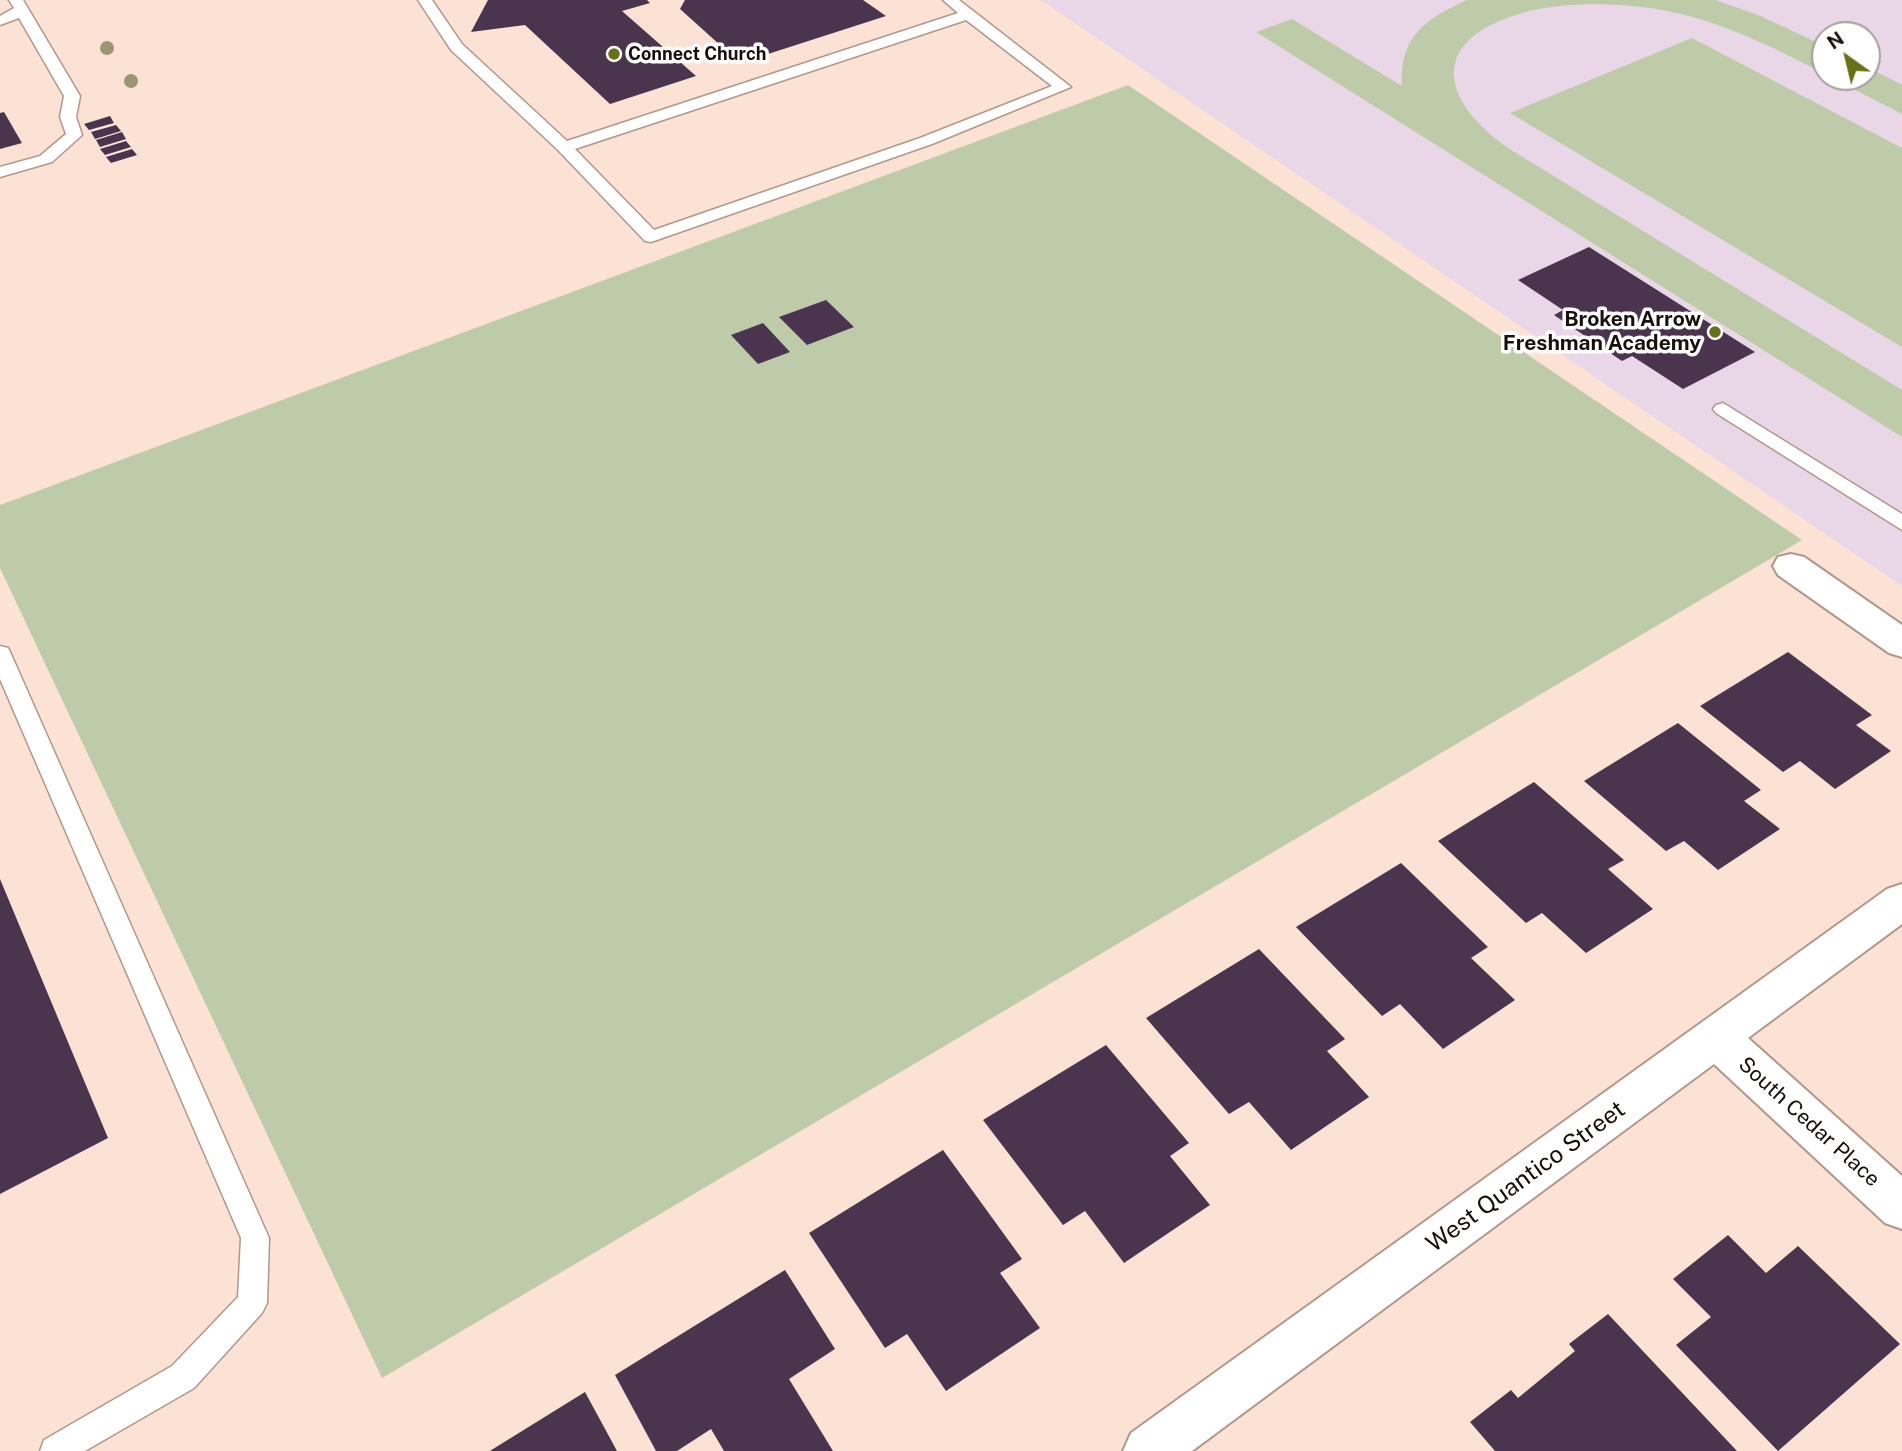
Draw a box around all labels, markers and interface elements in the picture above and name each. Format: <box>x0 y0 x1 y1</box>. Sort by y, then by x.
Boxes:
north arrow <box>1811 21 1881 91</box>
text: N <box>1823 27 1848 54</box>
place label: Connect Church <box>628 43 766 65</box>
marker: Connect Church <box>606 46 622 62</box>
place label: Broken Arrow Freshman Academy <box>1503 307 1701 357</box>
marker: Broken Arrow Freshman Academy <box>1707 324 1723 340</box>
street label: South Cedar Place <box>1733 1052 1885 1192</box>
street label: West Quantico Street <box>1421 1095 1631 1259</box>

